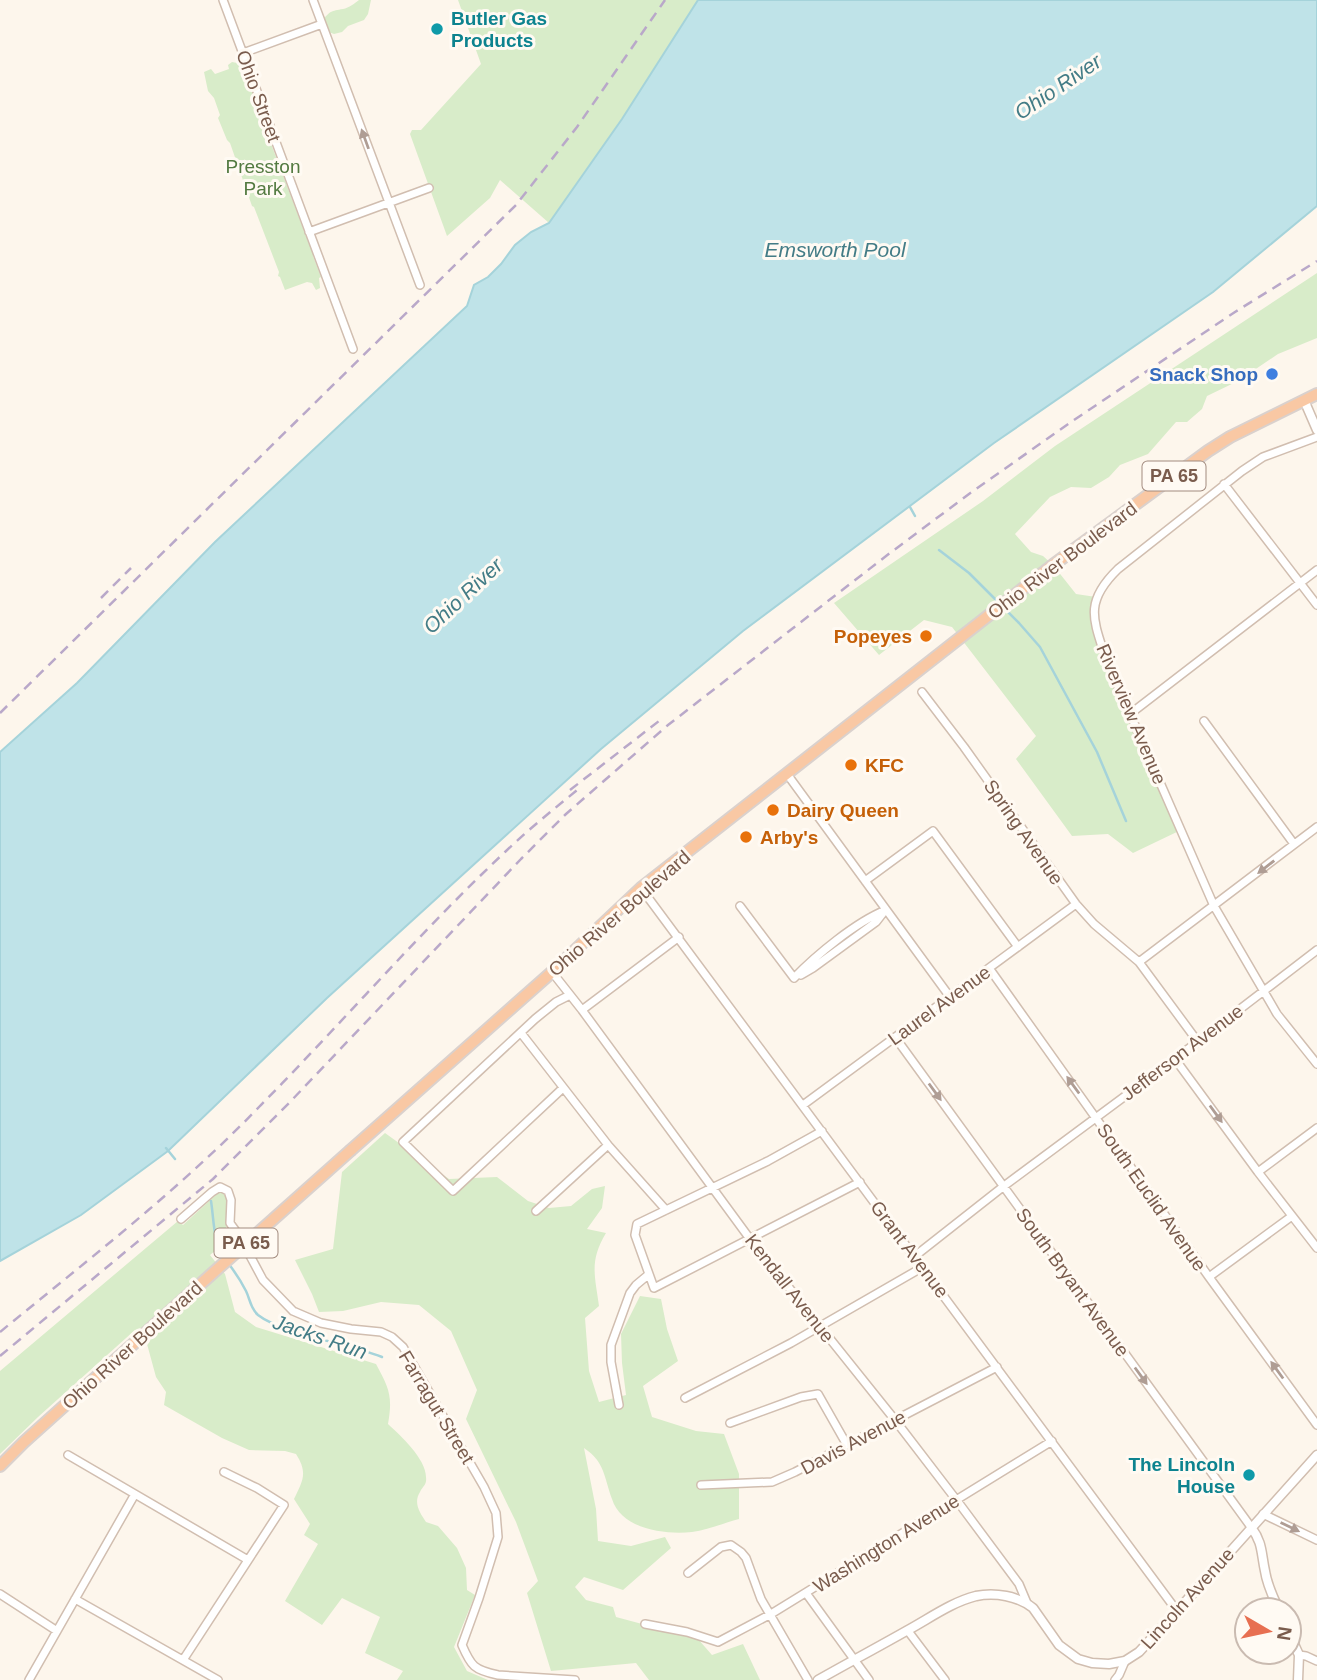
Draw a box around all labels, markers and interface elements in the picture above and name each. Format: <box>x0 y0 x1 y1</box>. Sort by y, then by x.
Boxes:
place label: Butler Gas Products <box>451 8 547 51</box>
marker: Butler Gas Products <box>429 21 445 37</box>
street label: Ohio Street <box>232 47 285 146</box>
water label: Ohio River <box>1010 49 1106 124</box>
one-way arrow <box>359 128 370 149</box>
park label: Presston Park <box>226 156 300 199</box>
water label: Emsworth Pool <box>764 238 907 261</box>
place label: Snack Shop <box>1149 364 1258 385</box>
marker: Snack Shop <box>1264 366 1280 382</box>
road number: PA 65 <box>1142 462 1206 490</box>
street label: Ohio River Boulevard <box>984 498 1141 623</box>
water label: Ohio River <box>419 553 508 638</box>
place label: Popeyes <box>834 626 912 647</box>
marker: Popeyes <box>918 628 934 644</box>
street label: Riverview Avenue <box>1092 641 1171 788</box>
place label: KFC <box>865 755 904 776</box>
marker: KFC <box>843 757 859 773</box>
street label: Spring Avenue <box>980 776 1068 889</box>
place label: Dairy Queen <box>787 800 899 821</box>
marker: Dairy Queen <box>765 802 781 818</box>
place label: Arby's <box>760 827 818 848</box>
marker: Arby's <box>738 829 754 845</box>
street label: Ohio River Boulevard <box>544 846 694 981</box>
one-way arrow <box>1257 859 1275 874</box>
street label: Laurel Avenue <box>884 961 994 1050</box>
street label: Jefferson Avenue <box>1118 1000 1247 1105</box>
one-way arrow <box>1066 1076 1080 1094</box>
one-way arrow <box>928 1083 942 1101</box>
one-way arrow <box>1208 1105 1223 1123</box>
street label: South Euclid Avenue <box>1093 1120 1210 1275</box>
street label: Grant Avenue <box>866 1197 953 1302</box>
street label: South Bryant Avenue <box>1012 1204 1133 1361</box>
road number: PA 65 <box>215 1228 278 1258</box>
street label: Kendall Avenue <box>741 1230 838 1347</box>
street label: Ohio River Boulevard <box>58 1277 206 1414</box>
water label: Jacks Run <box>269 1309 370 1363</box>
street label: Farragut Street <box>395 1347 479 1468</box>
one-way arrow <box>1270 1361 1284 1379</box>
one-way arrow <box>1134 1367 1148 1385</box>
street label: Davis Avenue <box>797 1406 909 1479</box>
place label: The Lincoln House <box>1128 1454 1235 1497</box>
marker: The Lincoln House <box>1241 1467 1257 1483</box>
street label: Washington Avenue <box>809 1490 963 1597</box>
one-way arrow <box>1280 1522 1300 1533</box>
street label: Lincoln Avenue <box>1137 1544 1238 1653</box>
north arrow <box>1233 1596 1303 1666</box>
text: N <box>1273 1625 1296 1642</box>

